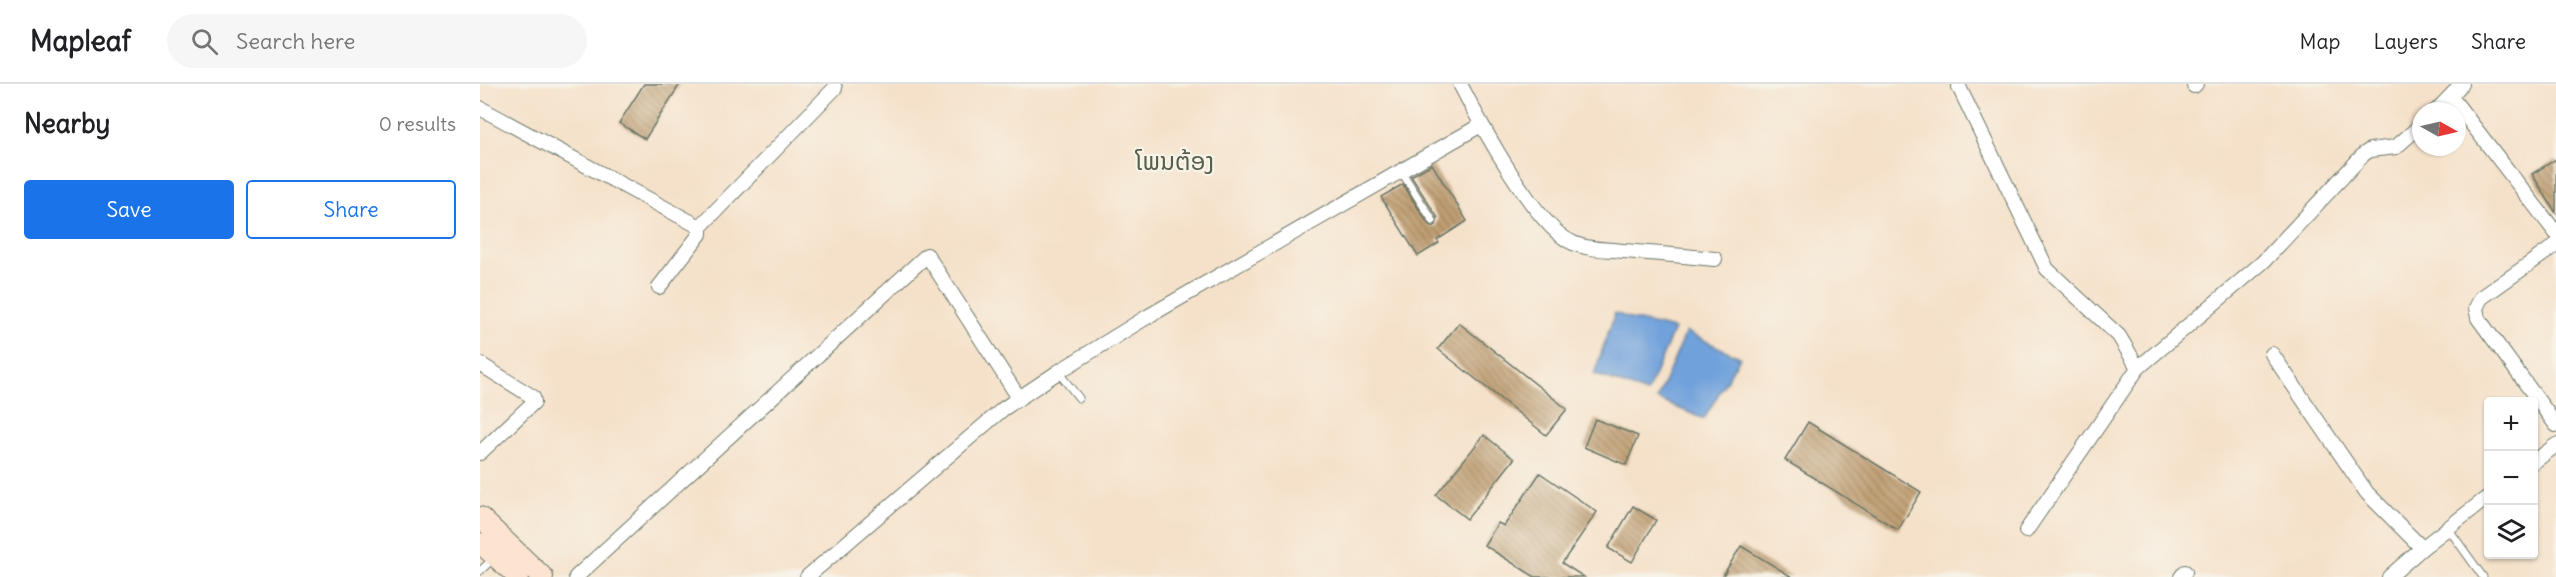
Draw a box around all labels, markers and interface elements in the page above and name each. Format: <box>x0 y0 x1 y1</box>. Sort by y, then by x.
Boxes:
search box <box>167 14 587 68</box>
text: Mapleaf <box>30 23 131 59</box>
icon: search <box>188 25 221 58</box>
text: Search here <box>236 27 355 55</box>
text: Map <box>2300 28 2340 55</box>
text: Layers <box>2373 28 2438 55</box>
text: Share <box>2471 28 2526 55</box>
north arrow <box>2412 102 2466 156</box>
text: Nearby <box>24 107 110 140</box>
text: 0 results <box>379 111 456 136</box>
district label: ໂພນຕ້ອງ <box>1135 146 1214 176</box>
button: Save <box>24 180 234 239</box>
button: Share <box>246 180 456 239</box>
map controls <box>2484 397 2538 559</box>
button: + <box>2484 397 2538 451</box>
button: − <box>2484 451 2538 505</box>
button: layers <box>2484 505 2538 559</box>

